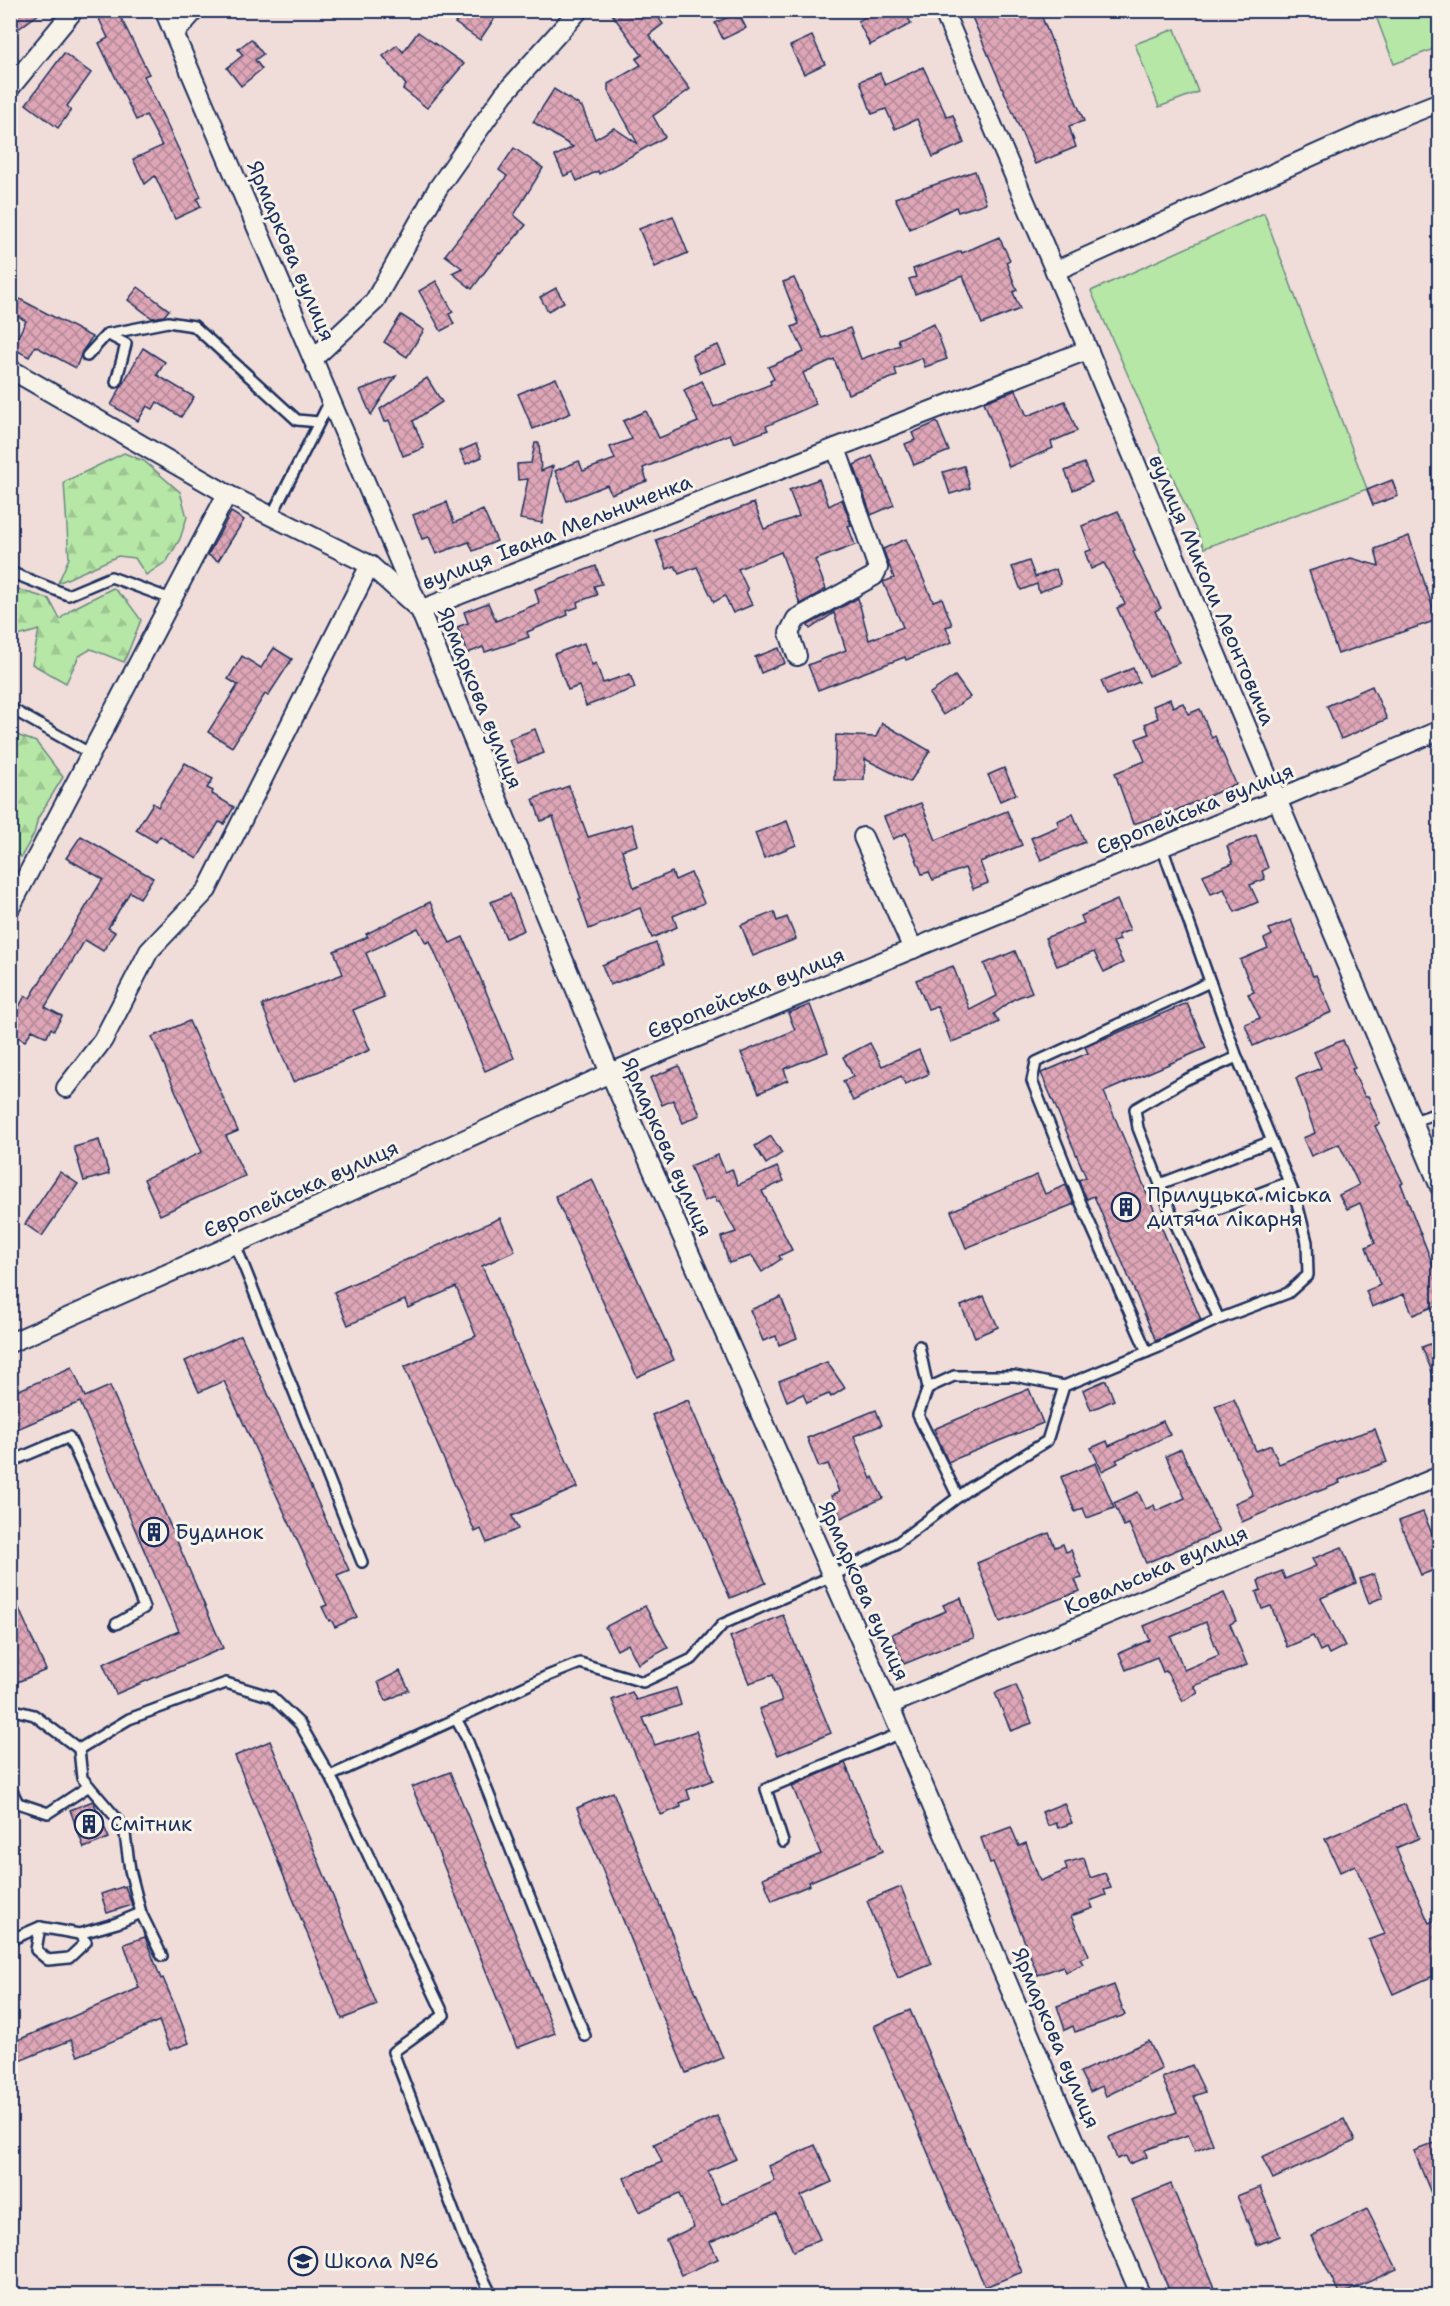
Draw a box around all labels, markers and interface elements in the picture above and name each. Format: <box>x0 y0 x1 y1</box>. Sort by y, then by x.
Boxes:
street label: Ярмаркова вулиця <box>240 156 342 346</box>
street label: вулиця Миколи Леонтовича <box>1142 450 1282 730</box>
street label: вулиця Івана Мельниченка <box>418 468 696 596</box>
street label: Ярмаркова вулиця <box>431 603 529 793</box>
street label: Європейська вулиця <box>1092 757 1298 861</box>
street label: Європейська вулиця <box>643 941 849 1045</box>
street label: Ярмаркова вулиця <box>615 1053 719 1241</box>
street label: Європейська вулиця <box>199 1133 403 1245</box>
place label: Прилуцька міська дитяча лікарня <box>1147 1181 1331 1233</box>
building icon: Прилуцька міська дитяча лікарня <box>1110 1191 1142 1223</box>
street label: Ярмаркова вулиця <box>812 1497 916 1685</box>
building icon: Будинок <box>138 1516 170 1548</box>
place label: Будинок <box>175 1518 264 1546</box>
street label: Ковальська вулиця <box>1060 1519 1252 1621</box>
building icon: Смітник <box>73 1808 105 1840</box>
place label: Смітник <box>110 1810 192 1838</box>
street label: Ярмаркова вулиця <box>1005 1943 1107 2133</box>
school or university icon: Школа №6 <box>287 2245 319 2277</box>
place label: Школа №6 <box>324 2247 439 2275</box>

